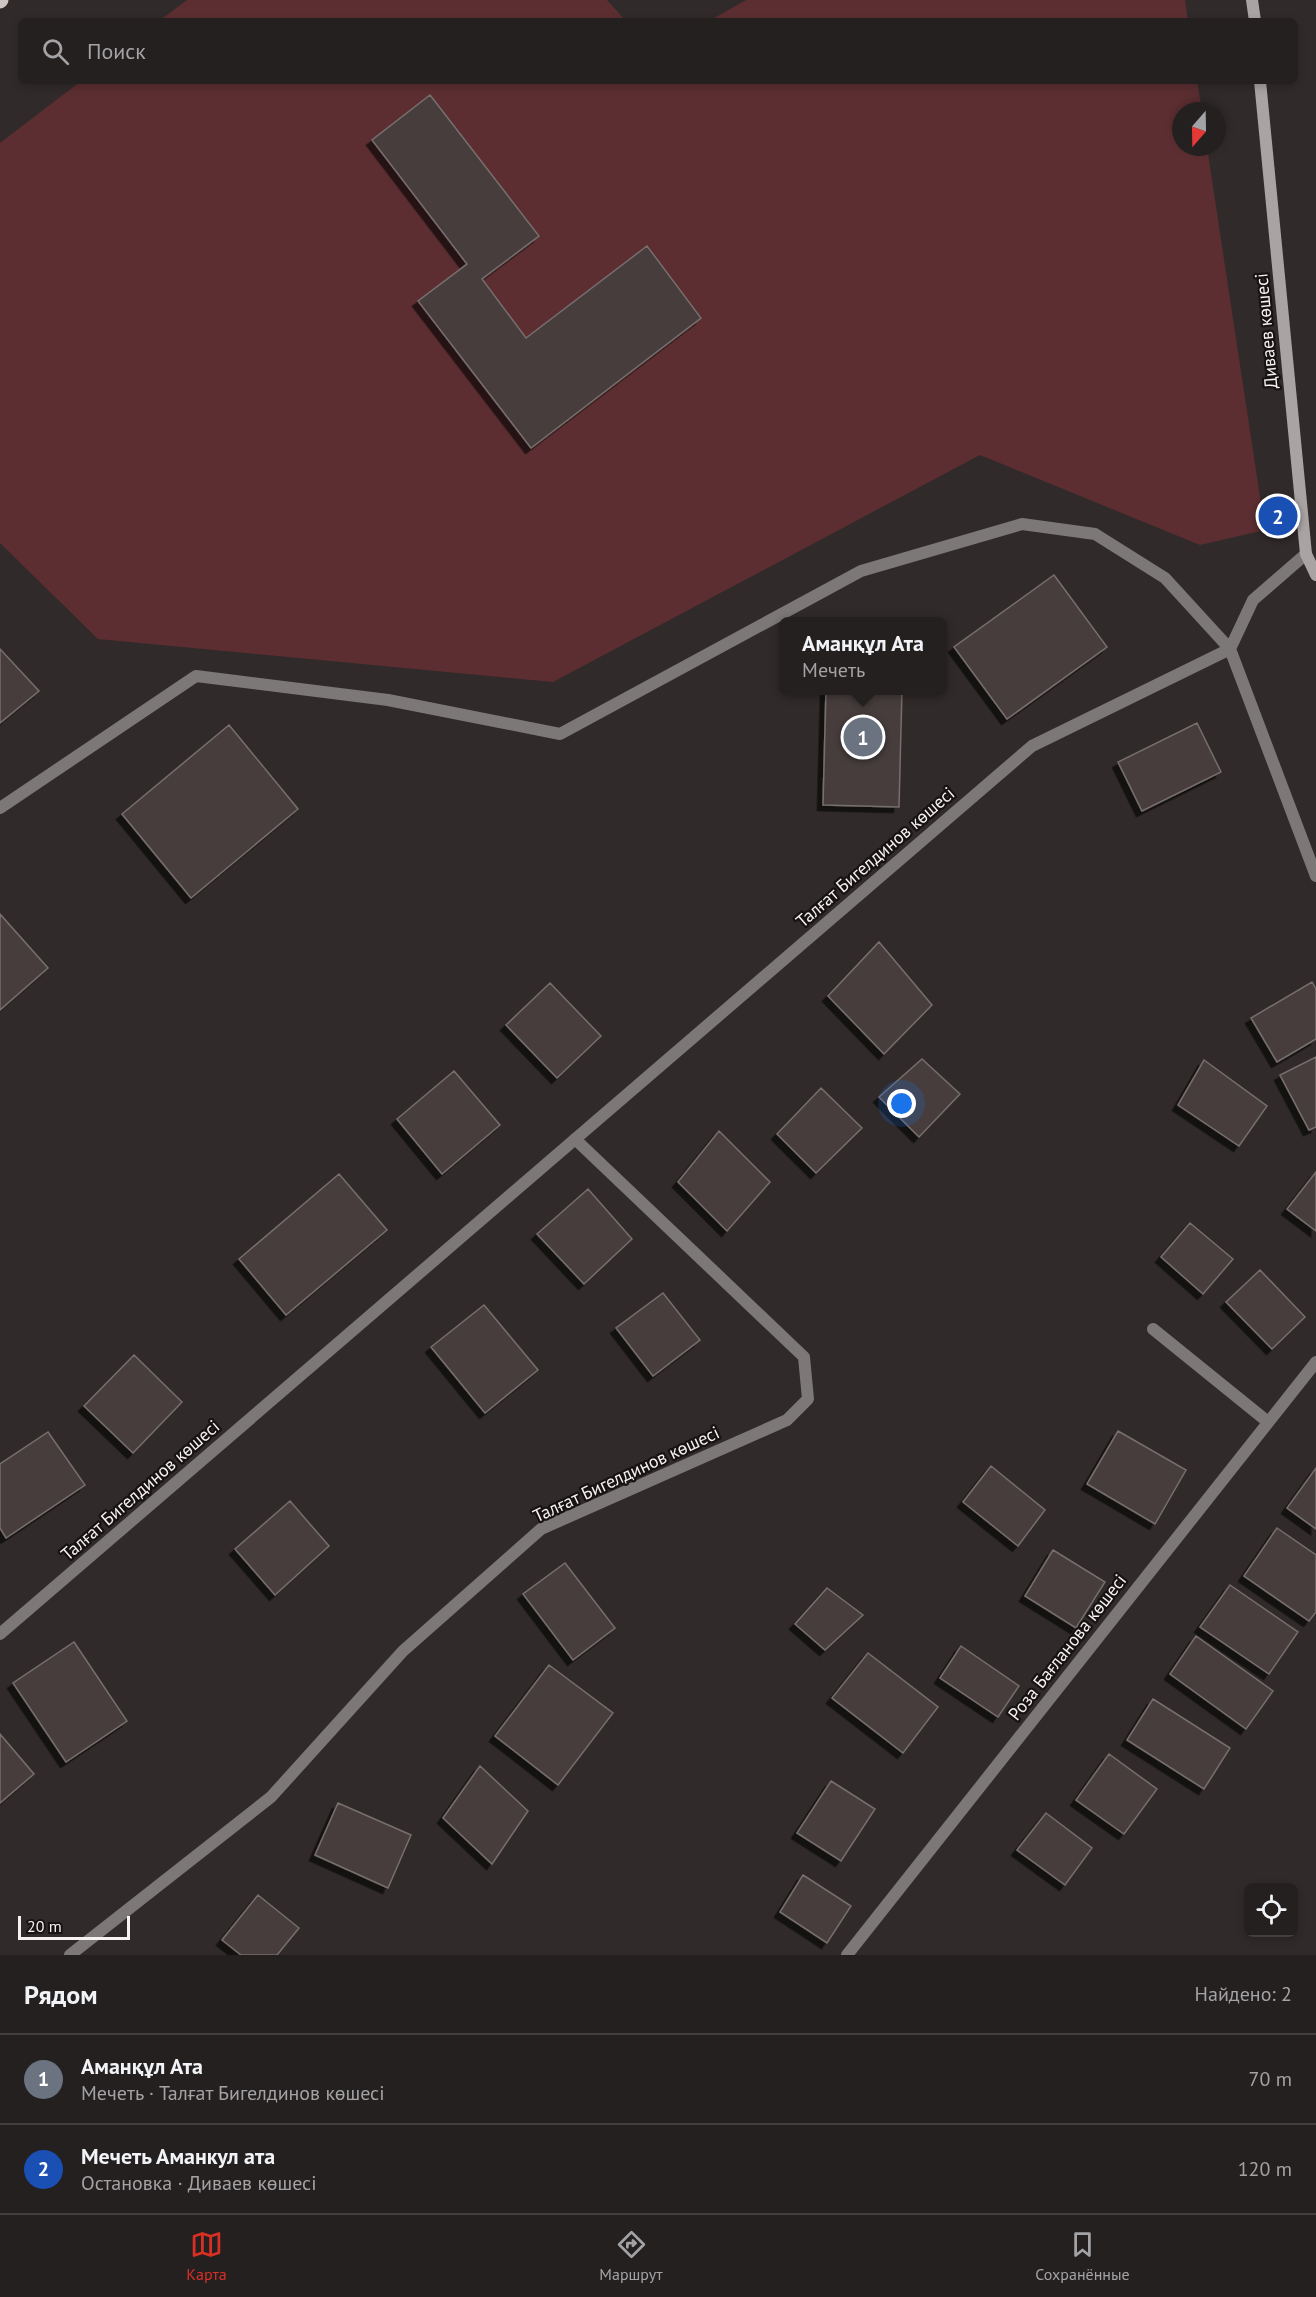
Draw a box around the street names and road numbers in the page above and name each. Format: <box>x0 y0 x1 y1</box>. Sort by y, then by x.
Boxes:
street label: Диваев көшесі <box>1249 272 1283 390</box>
street label: Талғат Бигелдинов көшесі <box>791 782 959 932</box>
street label: Талғат Бигелдинов көшесі <box>56 1415 224 1565</box>
street label: Талғат Бигелдинов көшесі <box>529 1421 723 1527</box>
street label: Роза Бағланова көшесі <box>1003 1569 1131 1725</box>

